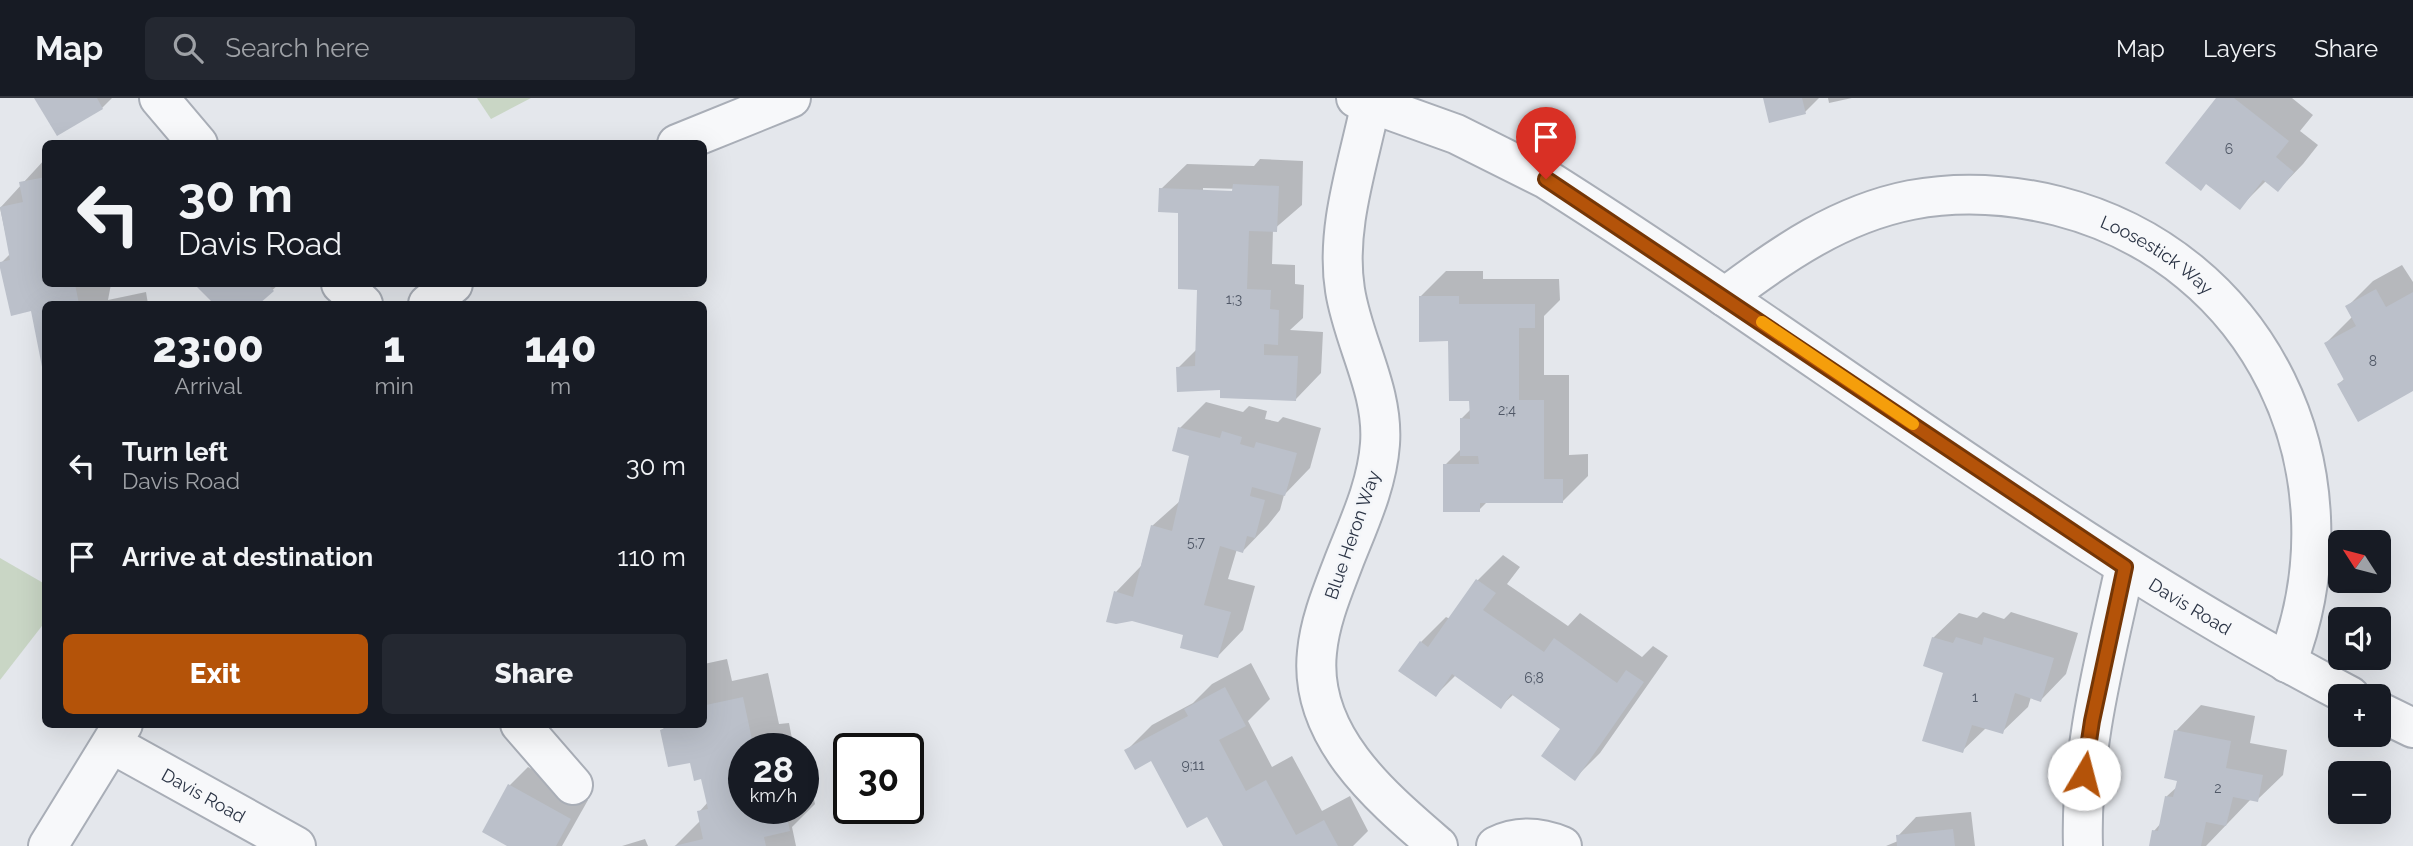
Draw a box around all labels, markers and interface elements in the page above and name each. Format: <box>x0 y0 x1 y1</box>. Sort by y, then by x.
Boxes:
search box <box>145 17 635 80</box>
text: Map <box>35 29 103 68</box>
icon: search <box>169 29 207 67</box>
text: Search here <box>225 33 370 63</box>
text: Map <box>2116 34 2165 63</box>
text: Layers <box>2203 34 2276 63</box>
text: Share <box>2314 34 2378 63</box>
pin <box>1516 107 1576 179</box>
icon: arrive <box>1527 118 1565 156</box>
house number: 6 <box>2225 141 2233 157</box>
text: 30 m <box>178 166 293 223</box>
icon: left <box>63 168 154 259</box>
street label: Loosestick Way <box>2098 211 2218 298</box>
text: Davis Road <box>178 225 342 262</box>
house number: 1;3 <box>1226 291 1242 307</box>
text: 23:00 <box>153 323 264 372</box>
text: 1 <box>383 323 405 372</box>
text: 140 <box>525 323 596 372</box>
house number: 8 <box>2369 353 2377 369</box>
text: Arrival <box>175 372 242 399</box>
text: min <box>374 372 414 399</box>
text: m <box>550 372 571 399</box>
house number: 2;4 <box>1498 402 1516 418</box>
text: Turn left <box>122 437 228 467</box>
icon: left <box>63 447 101 485</box>
text: 30 m <box>626 451 686 481</box>
text: Davis Road <box>122 467 240 494</box>
street label: Blue Heron Way <box>1320 468 1384 602</box>
north arrow <box>2328 530 2390 593</box>
map controls <box>2328 530 2391 824</box>
house number: 5;7 <box>1187 534 1206 550</box>
icon: arrive <box>63 538 101 576</box>
text: Arrive at destination <box>122 542 373 572</box>
text: 110 m <box>617 542 686 572</box>
street label: Davis Road <box>2145 573 2235 639</box>
button: sound <box>2328 607 2391 670</box>
button: Exit <box>63 634 368 714</box>
button: Share <box>382 634 686 714</box>
house number: 6;8 <box>1524 670 1544 686</box>
button: + <box>2328 684 2391 747</box>
house number: 1 <box>1972 689 1978 705</box>
speed limit sign: 30 <box>833 733 924 824</box>
position arrow <box>2047 737 2121 811</box>
text: 28 <box>753 749 794 790</box>
house number: 9;11 <box>1181 757 1205 773</box>
button: − <box>2328 761 2391 824</box>
street label: Davis Road <box>158 763 249 826</box>
house number: 2 <box>2214 780 2222 796</box>
text: km/h <box>750 785 797 806</box>

